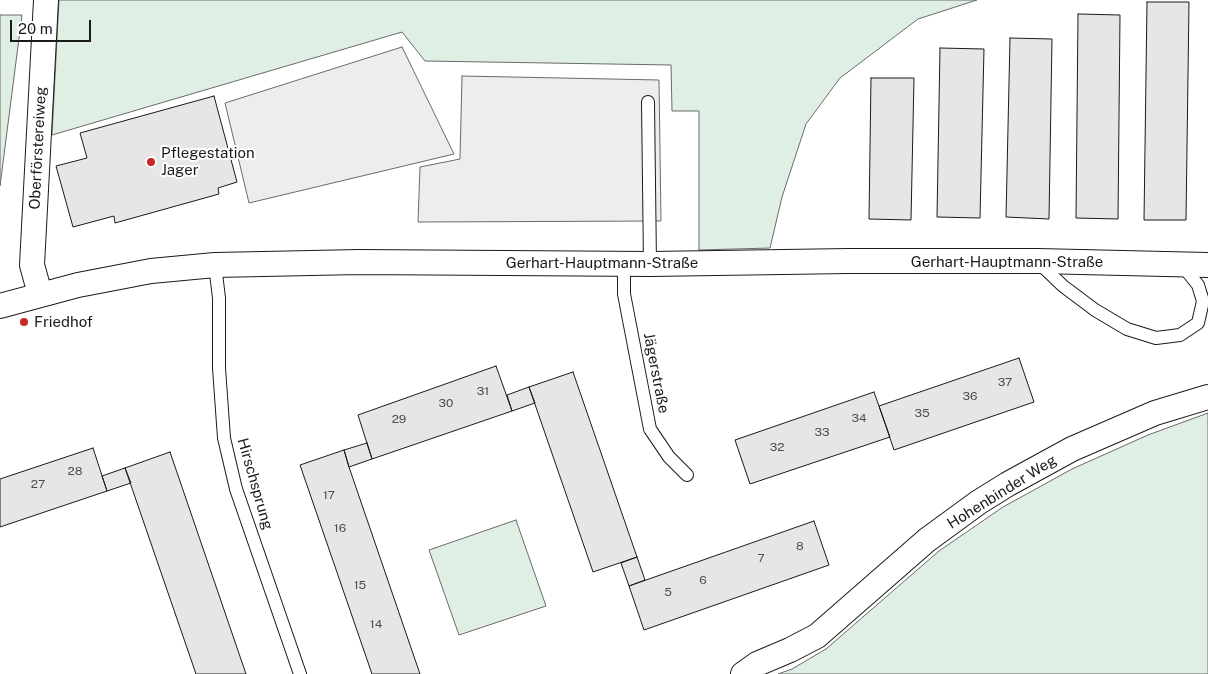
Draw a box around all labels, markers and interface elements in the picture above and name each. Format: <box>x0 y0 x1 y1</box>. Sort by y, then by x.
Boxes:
scale bar <box>12 10 94 42</box>
text: 20 m <box>18 20 53 37</box>
street label: Oberförstereiweg <box>26 86 50 210</box>
place label: Pflegestation Jager <box>161 144 255 179</box>
marker: Pflegestation Jager <box>145 156 157 168</box>
street label: Gerhart-Hauptmann-Straße <box>911 253 1103 271</box>
street label: Gerhart-Hauptmann-Straße <box>506 254 698 272</box>
place label: Friedhof <box>34 313 93 331</box>
marker: Friedhof <box>18 316 30 328</box>
street label: Jägerstraße <box>639 331 673 415</box>
house number: 37 <box>998 375 1012 389</box>
house number: 31 <box>477 384 489 398</box>
house number: 36 <box>963 389 977 403</box>
house number: 30 <box>439 396 453 410</box>
house number: 35 <box>914 406 930 420</box>
house number: 34 <box>851 411 867 425</box>
house number: 29 <box>392 412 406 426</box>
house number: 33 <box>814 425 830 439</box>
street label: Hirschsprung <box>233 436 277 532</box>
house number: 32 <box>770 440 784 454</box>
street label: Hohenbinder Weg <box>944 451 1060 533</box>
house number: 28 <box>68 464 82 478</box>
house number: 27 <box>31 477 45 491</box>
house number: 17 <box>323 488 335 502</box>
house number: 16 <box>334 521 346 535</box>
house number: 8 <box>796 539 804 553</box>
house number: 7 <box>757 551 765 565</box>
house number: 6 <box>699 573 707 587</box>
house number: 15 <box>354 578 366 592</box>
house number: 5 <box>664 585 672 599</box>
house number: 14 <box>370 617 382 631</box>

